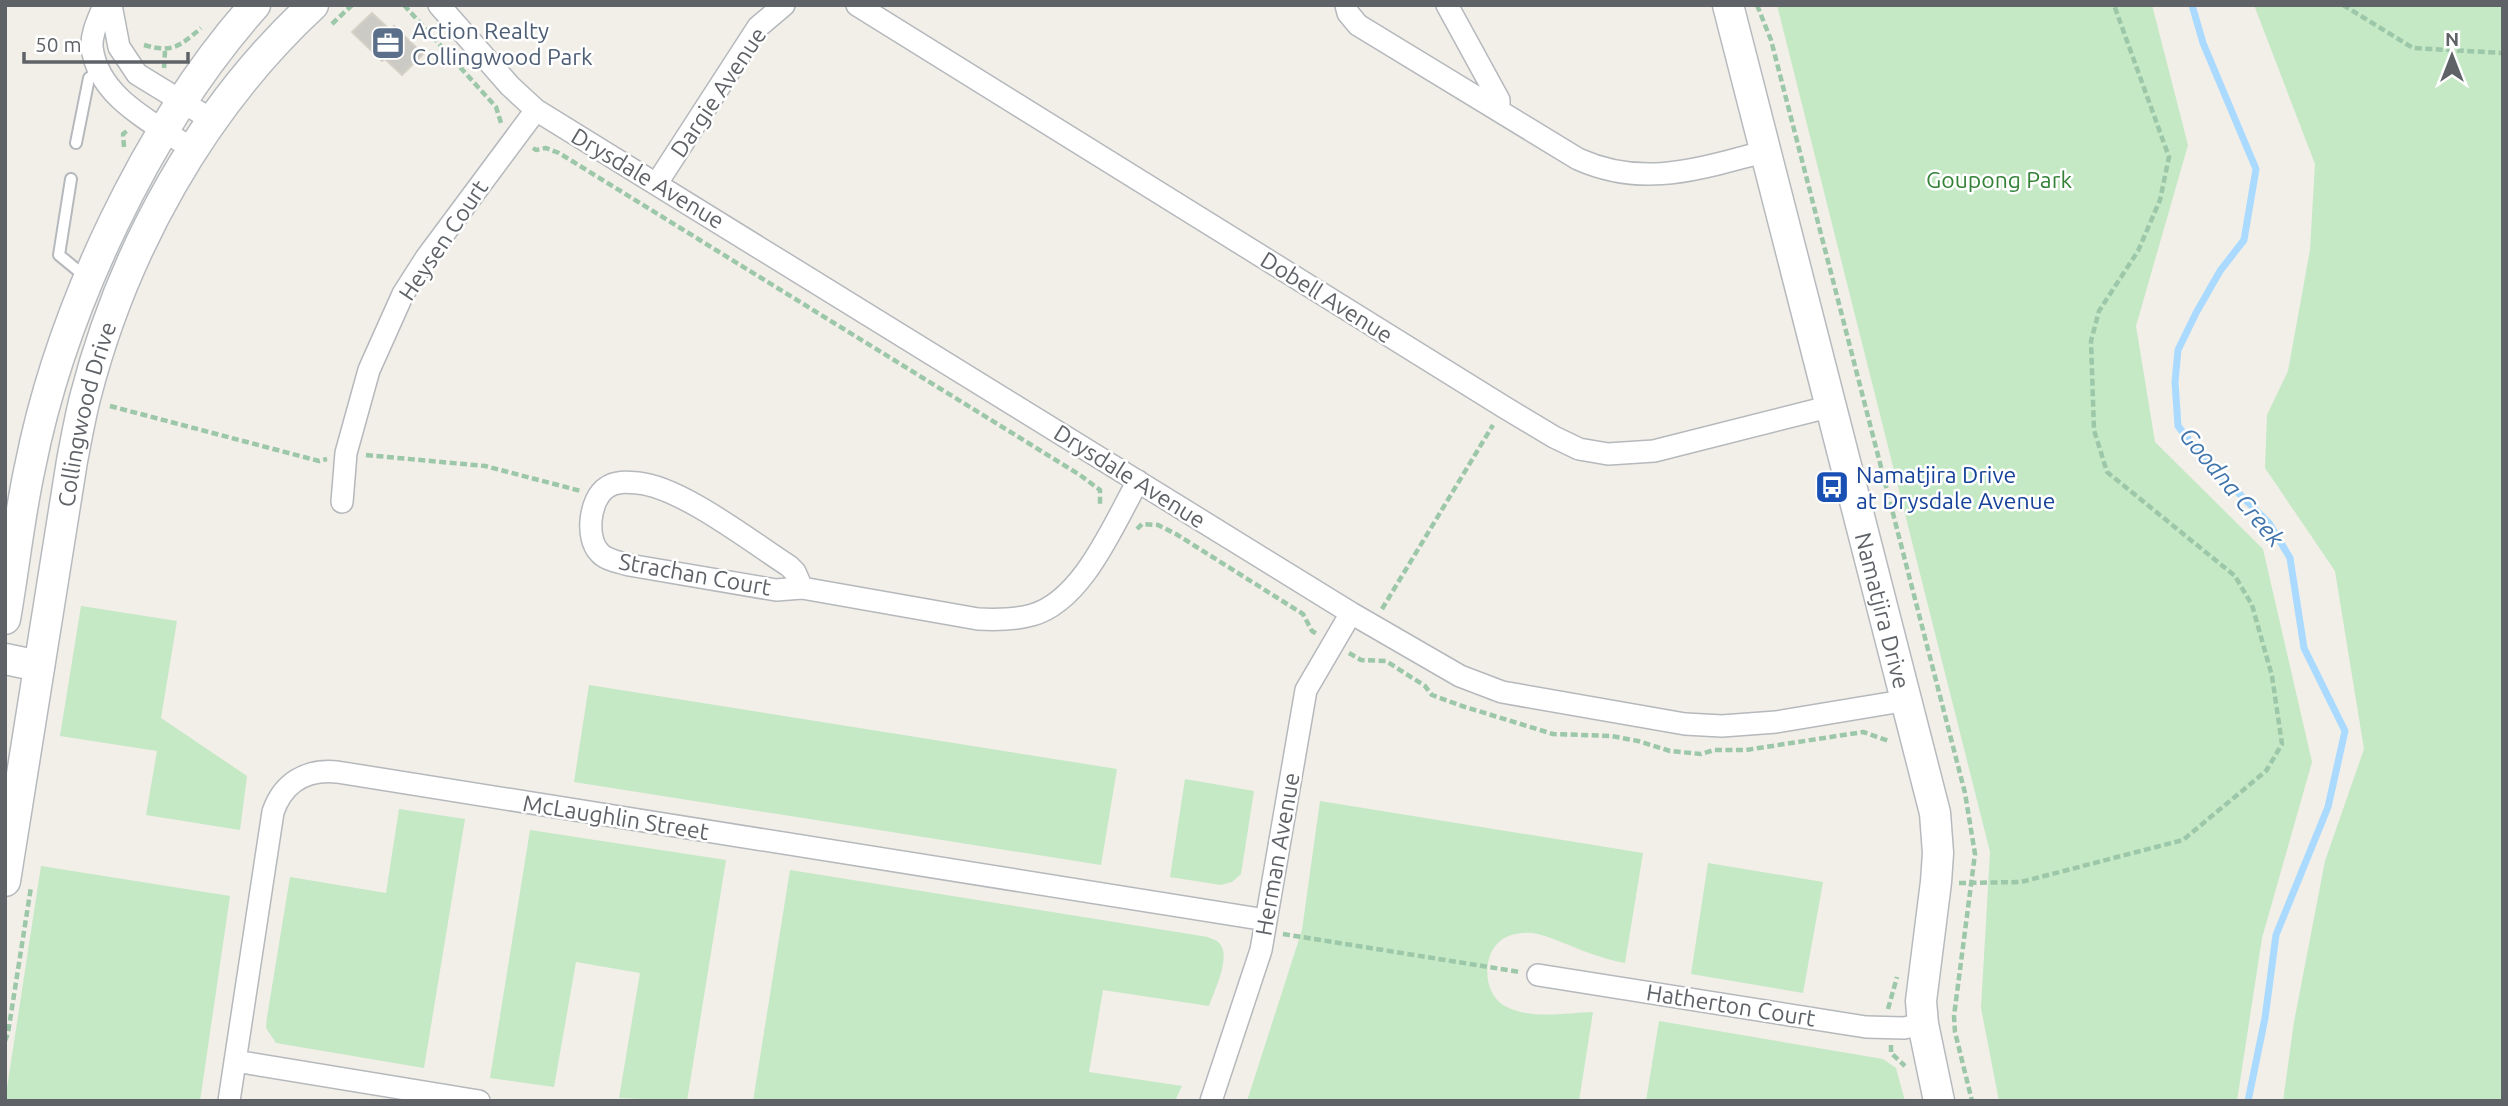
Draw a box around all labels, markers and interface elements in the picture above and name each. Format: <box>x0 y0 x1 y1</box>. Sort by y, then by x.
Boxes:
place label: Action Realty Collingwood Park <box>412 18 593 69</box>
scale bar <box>24 21 189 65</box>
north arrow <box>2417 21 2487 91</box>
street label: Dargie Avenue <box>665 22 771 162</box>
office icon: Action Realty Collingwood Park <box>369 24 407 62</box>
text: N <box>2445 28 2459 50</box>
text: 50 m <box>35 32 82 56</box>
street label: Drysdale Avenue <box>567 123 729 233</box>
park label: Goupong Park <box>1926 167 2072 192</box>
street label: Heysen Court <box>394 175 492 305</box>
street label: Dobell Avenue <box>1256 246 1398 348</box>
street label: Collingwood Drive <box>52 318 120 508</box>
street label: Drysdale Avenue <box>1050 419 1210 533</box>
water label: Goodna Creek <box>2174 422 2290 553</box>
place label: Namatjira Drive at Drysdale Avenue <box>1856 462 2055 513</box>
bus stop icon: Namatjira Drive at Drysdale Avenue <box>1813 468 1851 506</box>
street label: Namatjira Drive <box>1851 530 1915 691</box>
street label: Strachan Court <box>617 548 773 600</box>
street label: Herman Avenue <box>1250 771 1304 937</box>
street label: McLaughlin Street <box>521 790 711 844</box>
street label: Hatherton Court <box>1645 979 1817 1031</box>

